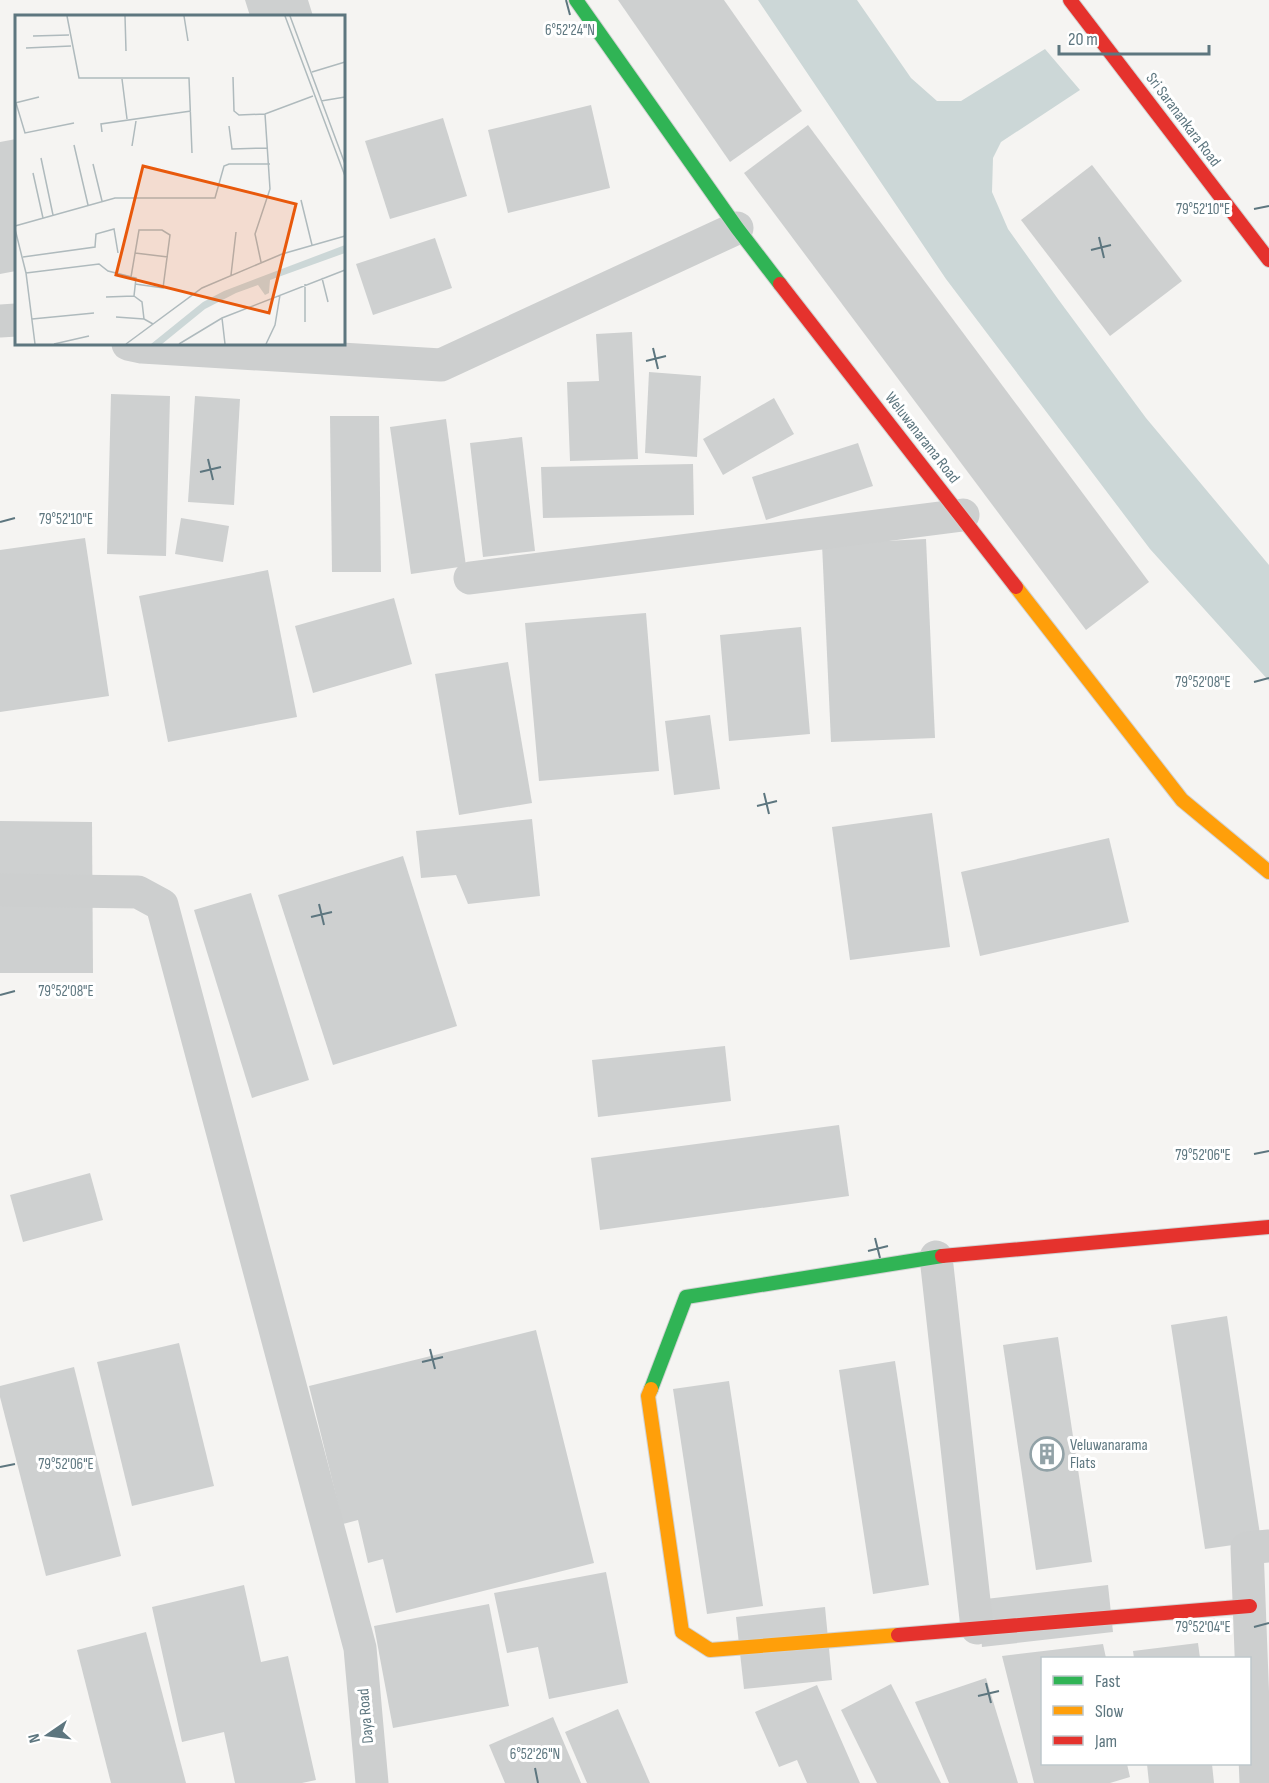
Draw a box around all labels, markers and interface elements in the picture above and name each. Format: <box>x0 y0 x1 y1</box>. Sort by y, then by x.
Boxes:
inset map <box>15 15 345 345</box>
scale bar <box>1059 18 1209 56</box>
text: 6°52'24"N <box>545 21 595 40</box>
text: 20 m <box>1068 29 1098 50</box>
street label: Sri Saranankara Road <box>1142 69 1224 171</box>
text: 79°52'10"E <box>1176 200 1230 219</box>
street label: Weluwanarama Road <box>881 389 963 487</box>
text: 79°52'10"E <box>39 510 93 529</box>
text: 79°52'08"E <box>1175 673 1231 692</box>
text: 79°52'08"E <box>38 982 94 1001</box>
text: 79°52'06"E <box>1175 1146 1231 1165</box>
building icon: Veluwanarama Flats <box>1029 1436 1065 1472</box>
place label: Veluwanarama Flats <box>1070 1436 1148 1473</box>
text: 79°52'06"E <box>38 1455 94 1474</box>
text: 79°52'04"E <box>1175 1618 1231 1637</box>
legend <box>1041 1657 1251 1765</box>
text: Fast <box>1095 1671 1121 1692</box>
street label: Daya Road <box>354 1688 378 1744</box>
text: Slow <box>1095 1701 1124 1722</box>
north arrow <box>18 1705 78 1765</box>
text: Jam <box>1094 1731 1117 1752</box>
text: N <box>25 1732 45 1745</box>
text: 6°52'26"N <box>510 1745 560 1764</box>

